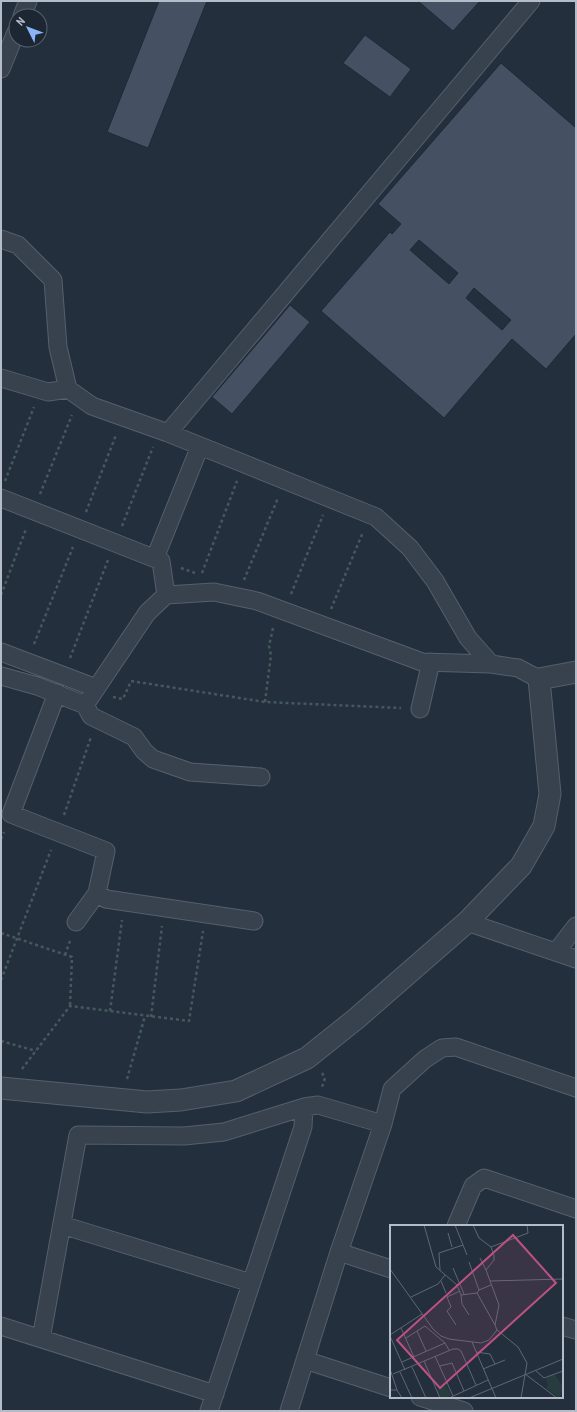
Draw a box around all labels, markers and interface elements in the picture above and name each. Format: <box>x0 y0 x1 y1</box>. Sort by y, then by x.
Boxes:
north arrow <box>8 8 48 48</box>
text: N <box>14 15 28 29</box>
inset map <box>390 1225 563 1398</box>

